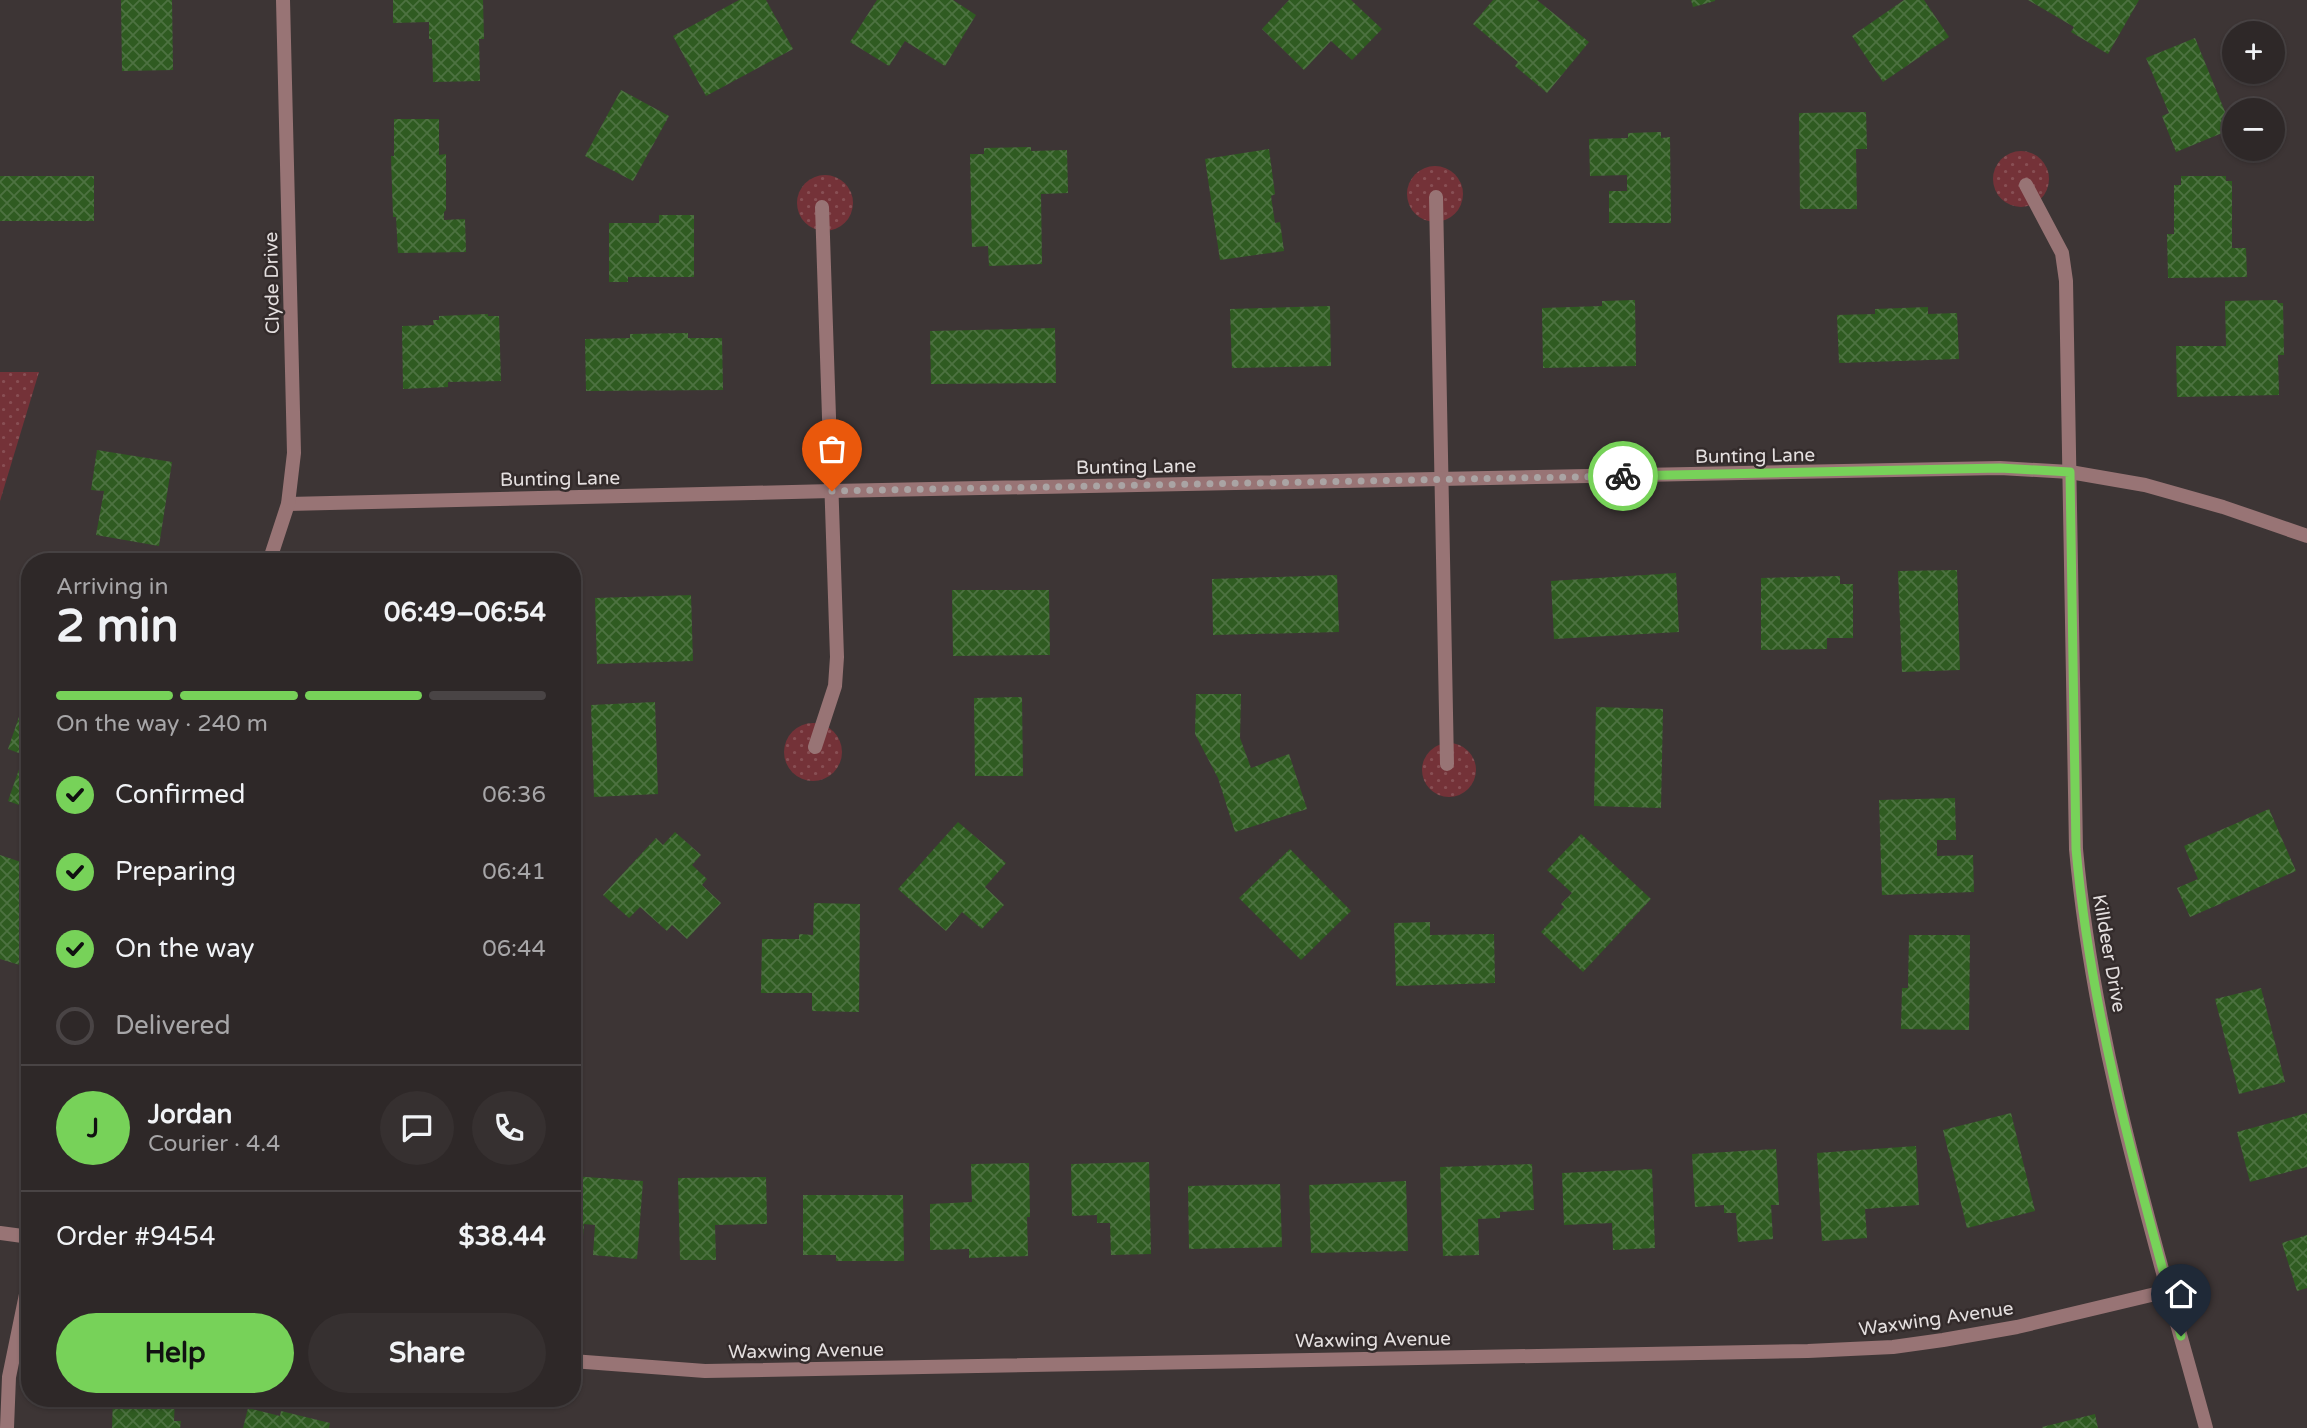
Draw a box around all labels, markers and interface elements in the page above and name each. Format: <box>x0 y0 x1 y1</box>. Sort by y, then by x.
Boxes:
map controls <box>2222 21 2285 161</box>
button: + <box>2222 21 2285 84</box>
button: − <box>2222 98 2285 161</box>
street label: Clyde Drive <box>260 232 284 334</box>
pin <box>802 419 862 491</box>
icon: bag <box>813 430 851 468</box>
courier <box>1588 441 1658 511</box>
street label: Bunting Lane <box>1695 444 1815 468</box>
street label: Bunting Lane <box>1076 455 1196 479</box>
icon: bike <box>1604 457 1642 495</box>
street label: Bunting Lane <box>500 467 620 491</box>
text: Arriving in <box>56 573 169 601</box>
text: 06:49–06:54 <box>384 597 546 628</box>
text: 2 min <box>56 599 179 654</box>
text: On the way · 240 m <box>56 710 268 738</box>
icon: check <box>56 776 94 814</box>
text: Confirmed <box>115 779 245 810</box>
text: 06:36 <box>482 781 546 809</box>
icon: check <box>56 853 94 891</box>
text: Preparing <box>115 856 236 887</box>
text: 06:41 <box>482 858 546 886</box>
street label: Killdeer Drive <box>2088 892 2130 1014</box>
icon: check <box>56 930 94 968</box>
text: On the way <box>115 933 255 964</box>
text: 06:44 <box>482 935 546 963</box>
text: Delivered <box>115 1010 231 1041</box>
button: chat <box>380 1091 454 1165</box>
button: phone <box>472 1091 546 1165</box>
text: Jordan <box>148 1099 232 1130</box>
text: J <box>87 1113 99 1144</box>
text: Courier · 4.4 <box>148 1130 280 1158</box>
text: Order #9454 <box>56 1221 216 1252</box>
text: $38.44 <box>458 1221 546 1252</box>
pin <box>2151 1264 2211 1336</box>
icon: home <box>2162 1275 2200 1313</box>
street label: Waxwing Avenue <box>1857 1297 2015 1341</box>
button: Help <box>56 1313 294 1393</box>
button: Share <box>308 1313 546 1393</box>
street label: Waxwing Avenue <box>1295 1328 1451 1352</box>
street label: Waxwing Avenue <box>728 1339 884 1363</box>

